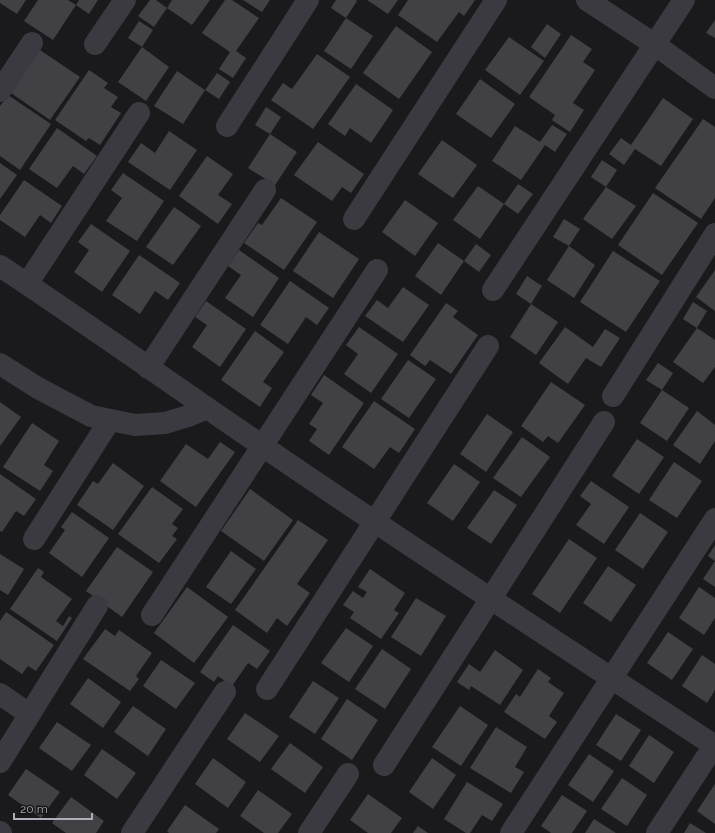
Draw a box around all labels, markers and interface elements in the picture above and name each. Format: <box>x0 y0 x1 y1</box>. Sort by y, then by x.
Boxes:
scale bar <box>14 795 92 821</box>
text: 20 m <box>20 802 48 816</box>

